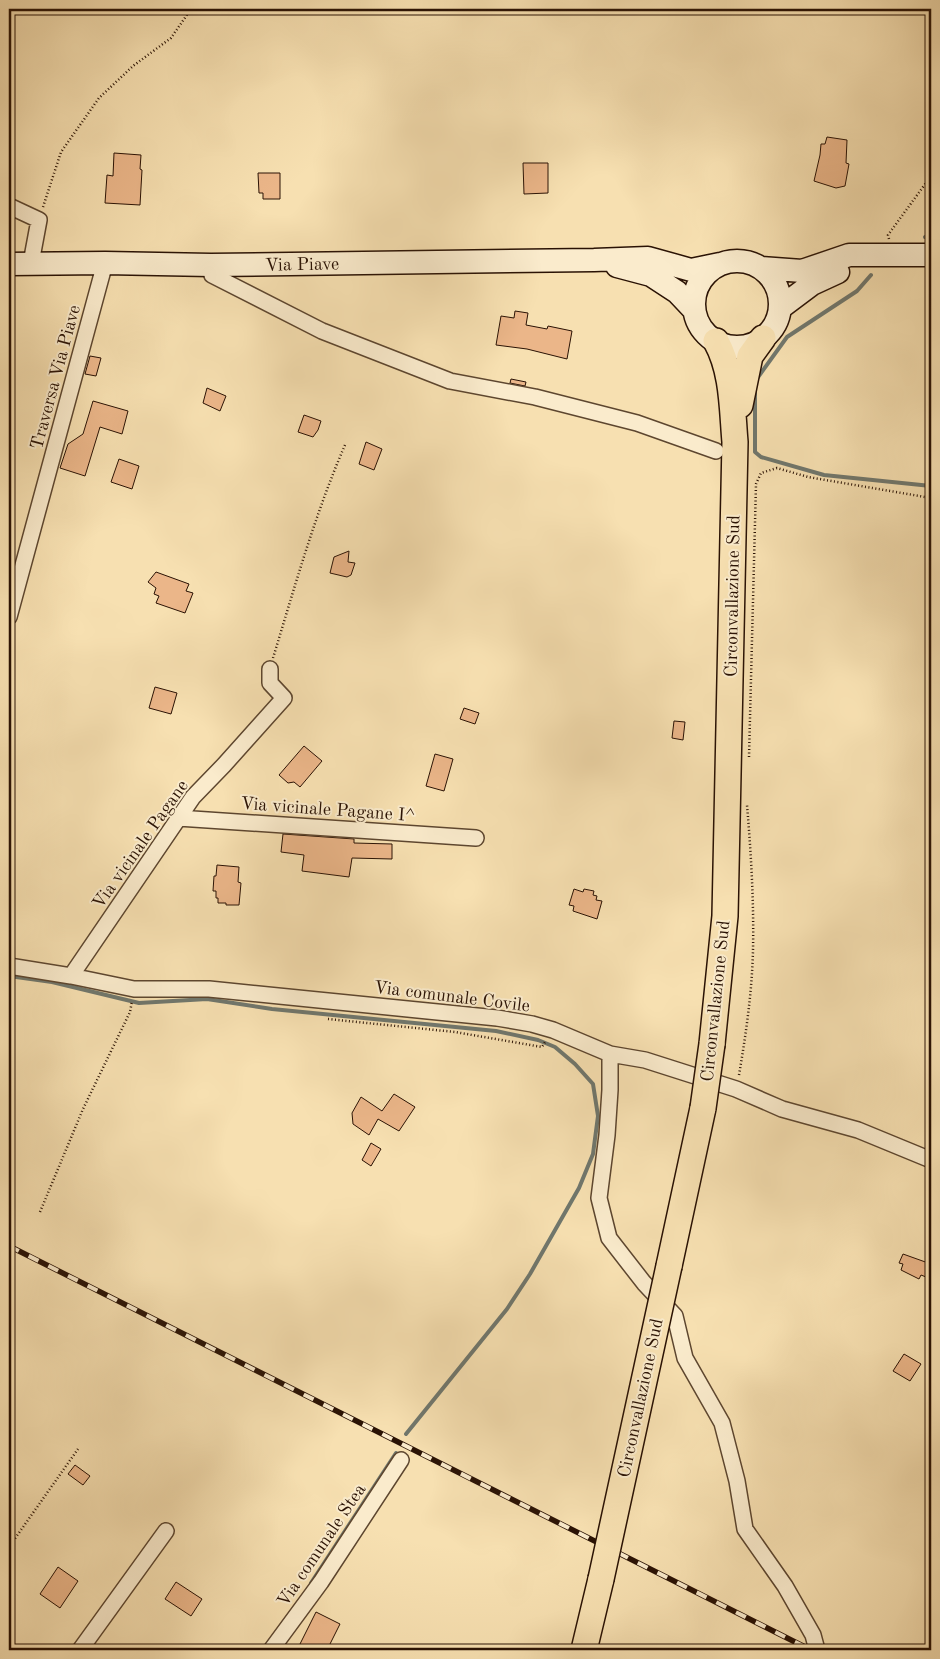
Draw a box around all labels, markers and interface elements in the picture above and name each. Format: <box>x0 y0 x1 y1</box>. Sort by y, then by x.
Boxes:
street label: Via Piave <box>265 255 339 275</box>
street label: Traversa Via Piave <box>28 303 84 452</box>
street label: Circonvallazione Sud <box>723 515 743 677</box>
street label: Via vicinale Pagane <box>90 777 192 912</box>
street label: Via vicinale Pagane I^ <box>240 795 416 825</box>
street label: Circonvallazione Sud <box>699 920 733 1083</box>
street label: Via comunale Covile <box>373 978 531 1016</box>
street label: Circonvallazione Sud <box>615 1317 667 1479</box>
street label: Via comunale Stea <box>274 1481 370 1610</box>

